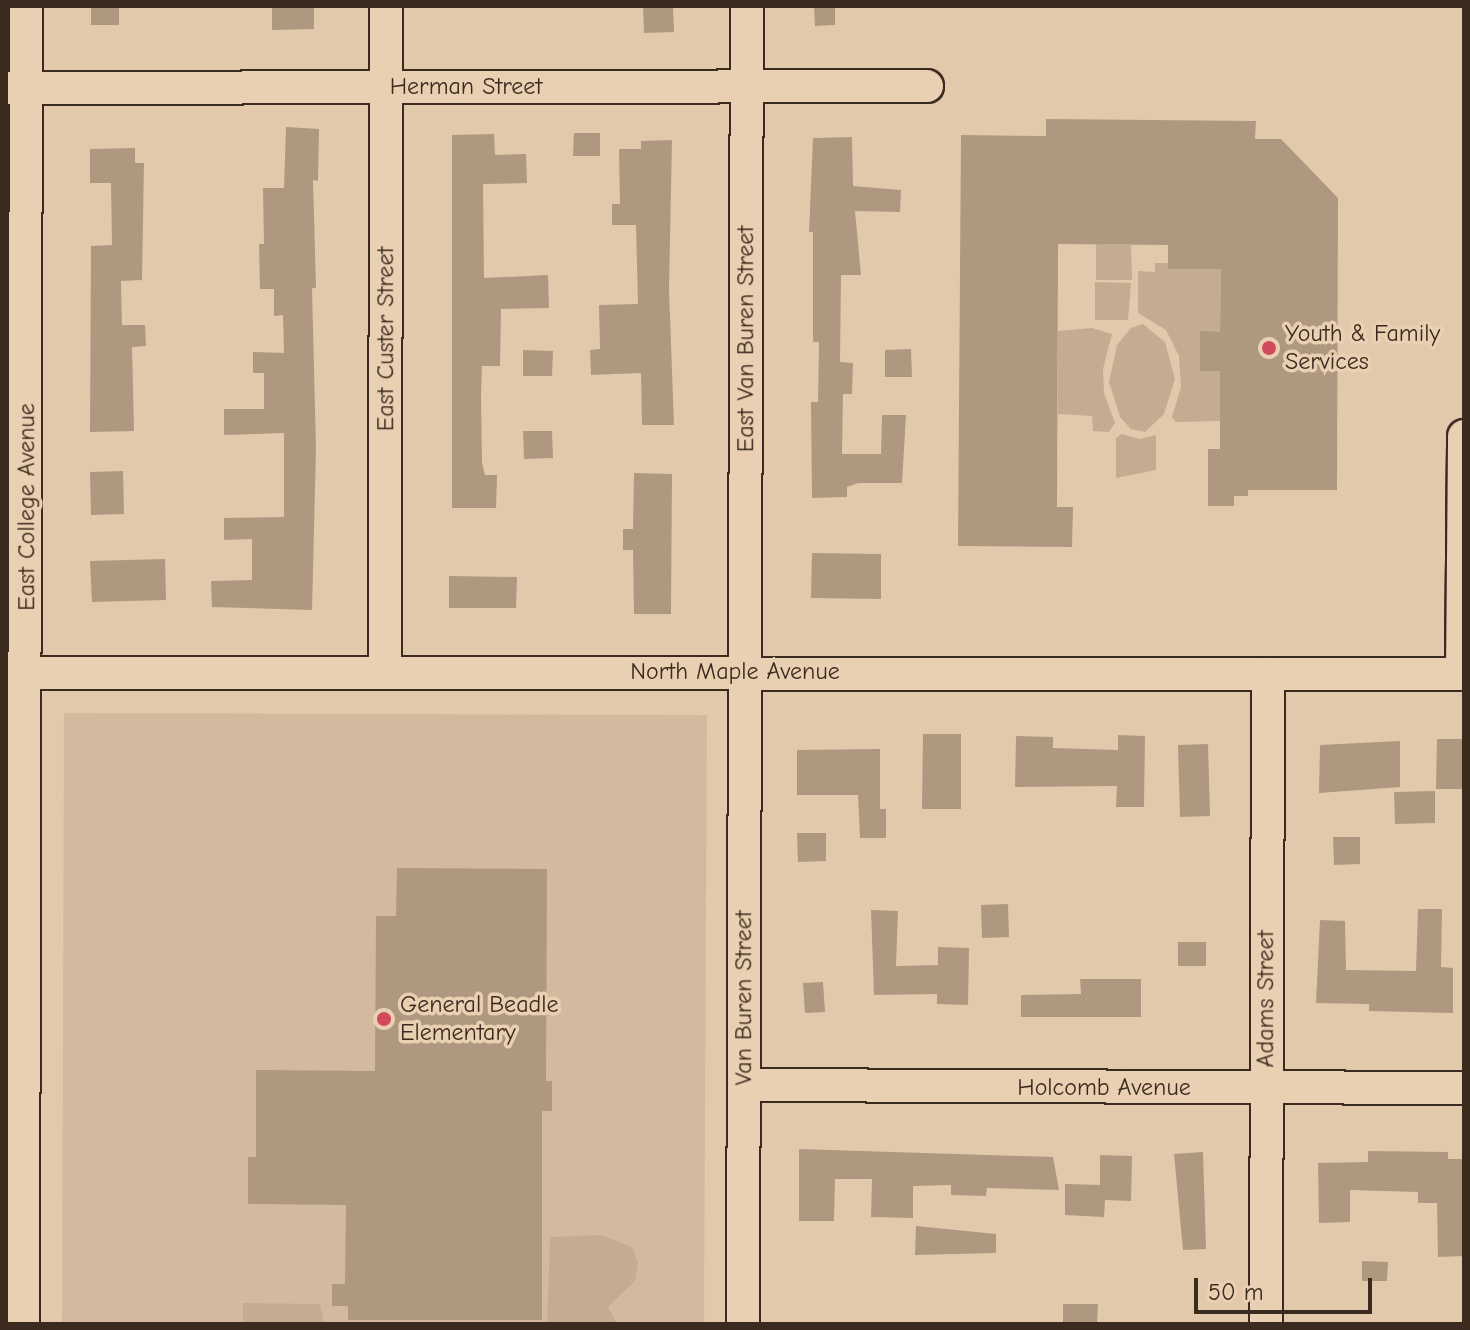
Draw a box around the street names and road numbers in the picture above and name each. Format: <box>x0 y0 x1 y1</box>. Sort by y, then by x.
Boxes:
street label: Herman Street <box>390 73 542 101</box>
street label: East Van Buren Street <box>732 226 760 452</box>
street label: East Custer Street <box>372 247 400 431</box>
street label: East College Avenue <box>13 403 41 611</box>
street label: North Maple Avenue <box>630 658 840 686</box>
street label: Van Buren Street <box>730 911 758 1085</box>
street label: Adams Street <box>1252 931 1280 1067</box>
street label: Holcomb Avenue <box>1017 1074 1191 1102</box>

